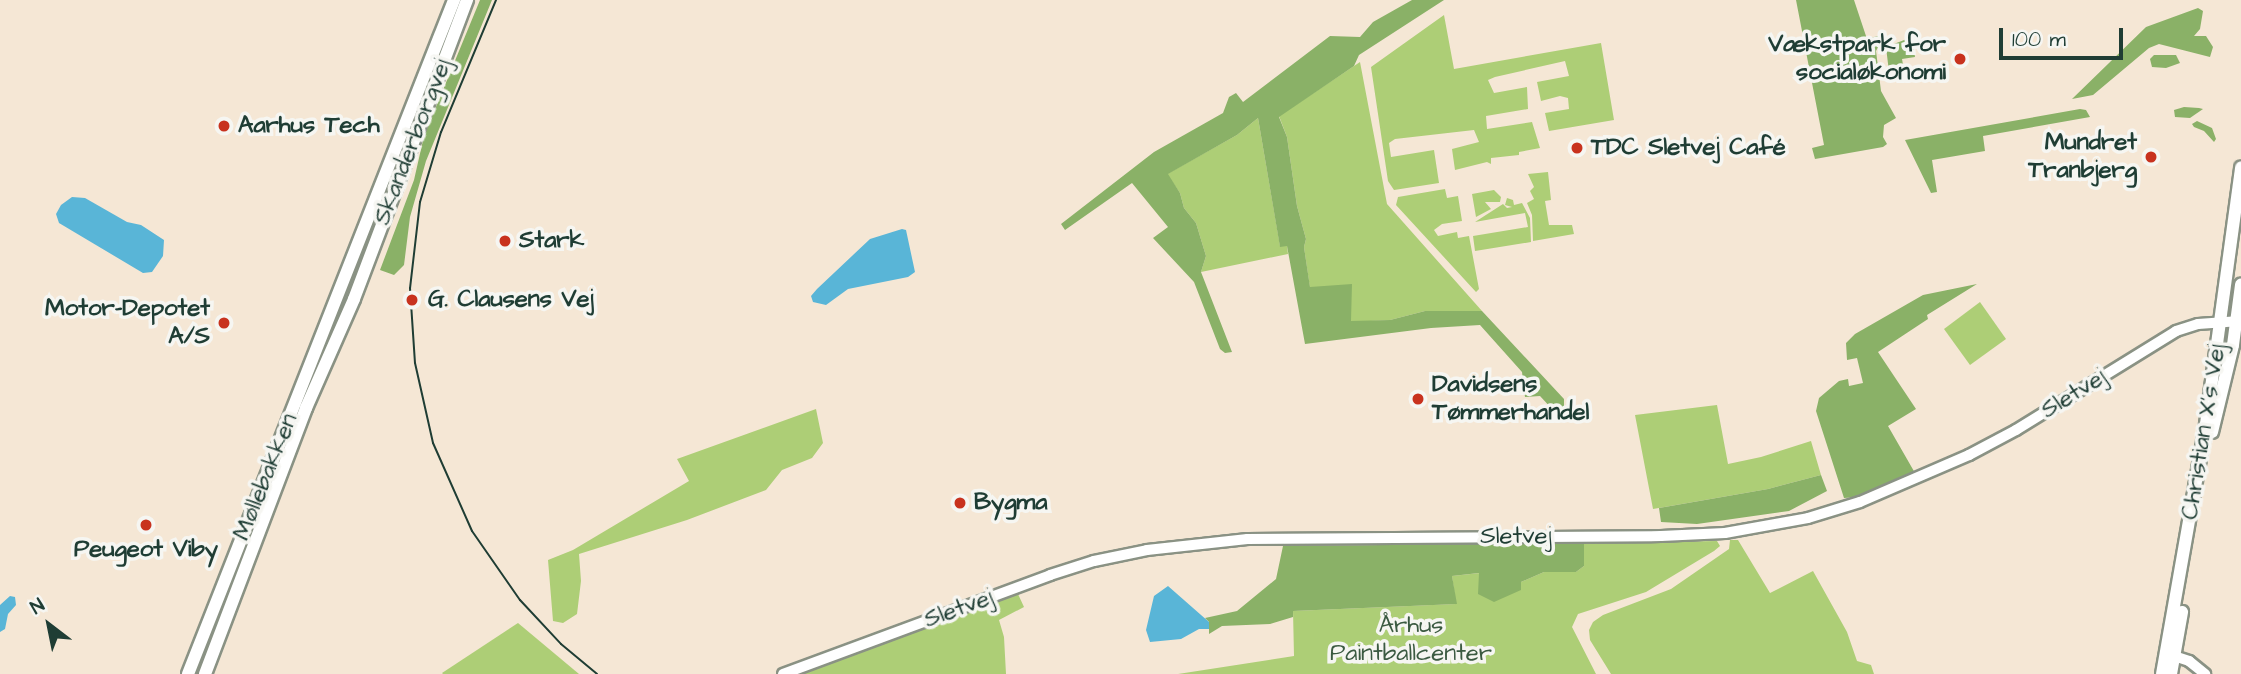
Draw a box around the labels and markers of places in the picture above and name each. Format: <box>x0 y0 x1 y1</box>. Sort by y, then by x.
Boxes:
place label: Vækstpark for socialøkonomi <box>1768 31 1946 87</box>
marker: Vækstpark for socialøkonomi <box>1952 51 1968 67</box>
place label: Aarhus Tech <box>238 112 380 140</box>
marker: Aarhus Tech <box>216 118 232 134</box>
place label: Mundret Tranbjerg <box>2028 129 2137 185</box>
place label: TDC Sletvej Café <box>1591 134 1786 162</box>
marker: TDC Sletvej Café <box>1569 140 1585 156</box>
marker: Mundret Tranbjerg <box>2143 149 2159 165</box>
place label: Stark <box>519 227 584 255</box>
marker: Stark <box>497 233 513 249</box>
place label: G. Clausens Vej <box>428 286 594 314</box>
marker: G. Clausens Vej <box>402 290 422 310</box>
place label: Motor-Depotet A/S <box>45 295 210 351</box>
marker: Motor-Depotet A/S <box>216 315 232 331</box>
place label: Davidsens Tømmerhandel <box>1432 371 1589 427</box>
marker: Davidsens Tømmerhandel <box>1410 391 1426 407</box>
place label: Bygma <box>974 489 1048 517</box>
marker: Bygma <box>952 495 968 511</box>
marker: Peugeot Viby <box>138 517 154 533</box>
place label: Peugeot Viby <box>74 536 218 564</box>

